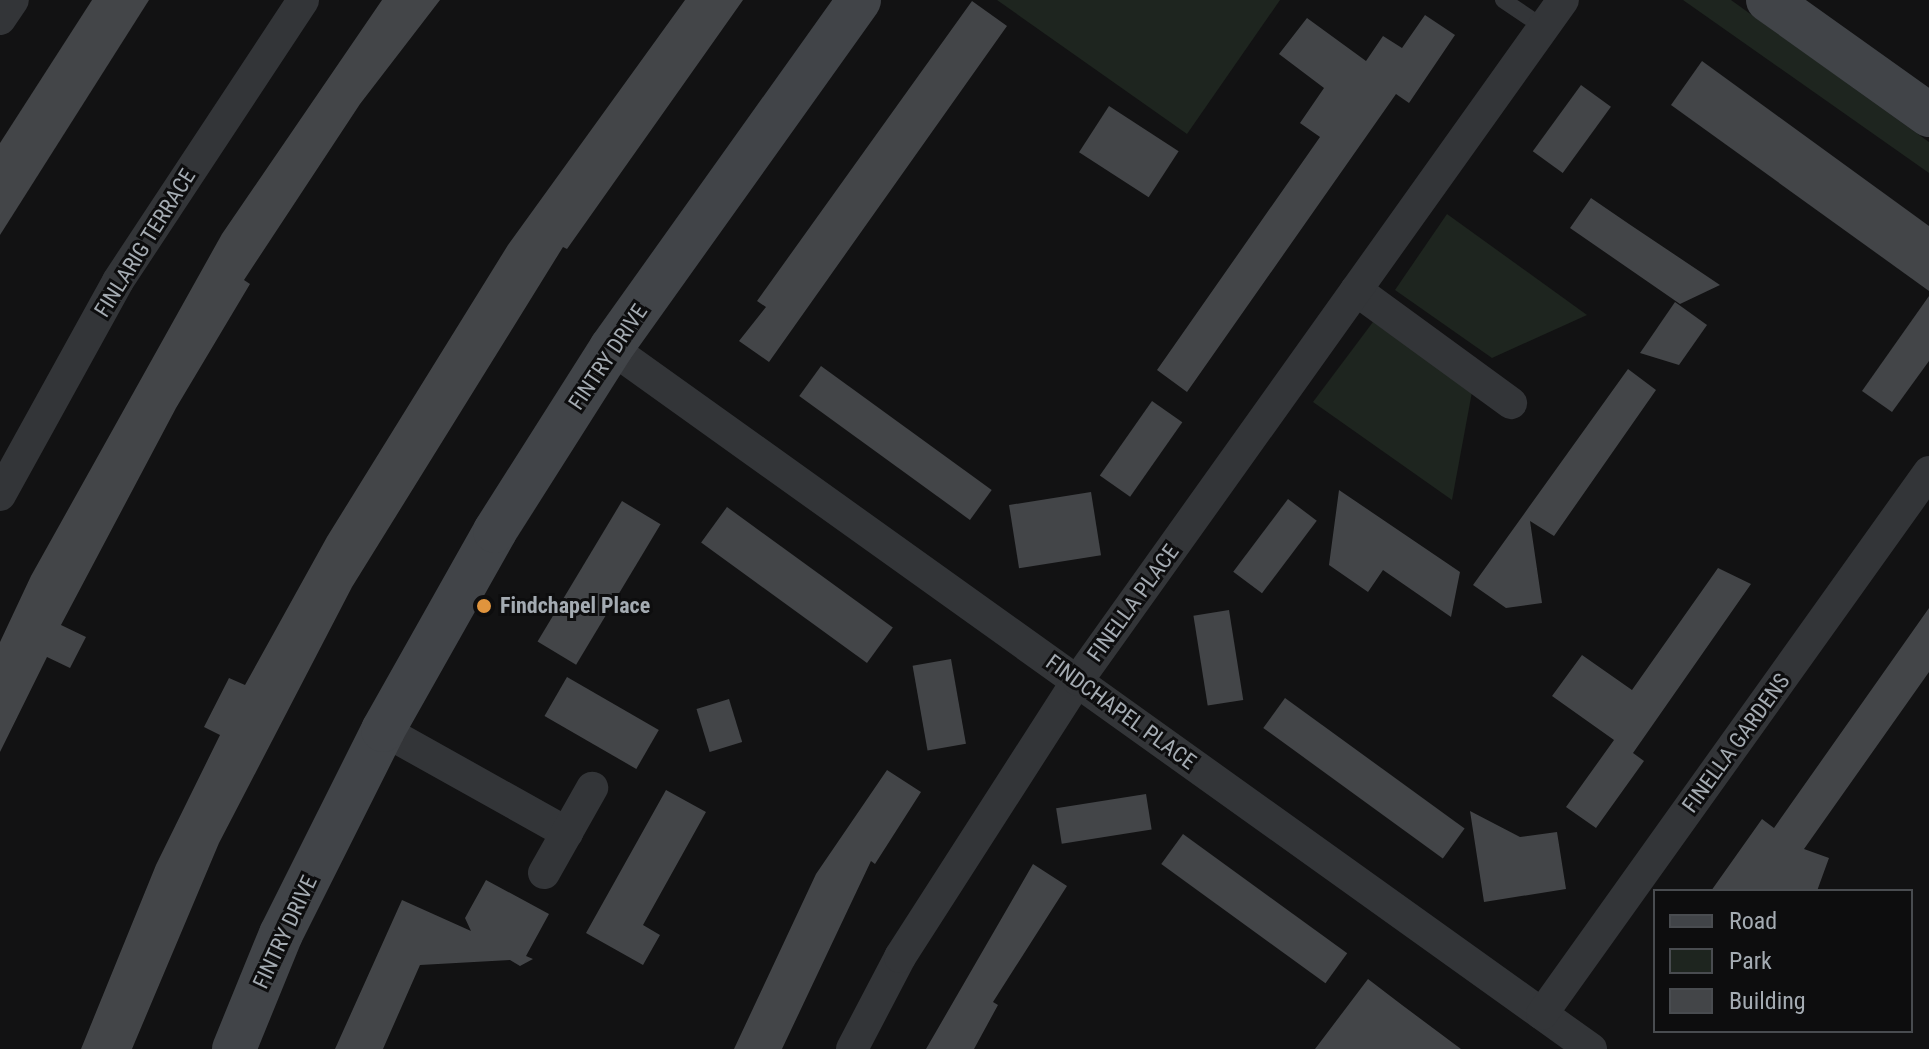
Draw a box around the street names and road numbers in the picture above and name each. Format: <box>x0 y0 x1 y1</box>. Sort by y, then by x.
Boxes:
street label: FINLARIG TERRACE <box>89 164 201 322</box>
street label: FINTRY DRIVE <box>563 299 653 415</box>
street label: FINELLA PLACE <box>1082 539 1184 667</box>
street label: FINDCHAPEL PLACE <box>1041 649 1201 775</box>
street label: FINELLA GARDENS <box>1677 668 1795 818</box>
street label: FINTRY DRIVE <box>247 871 323 993</box>

